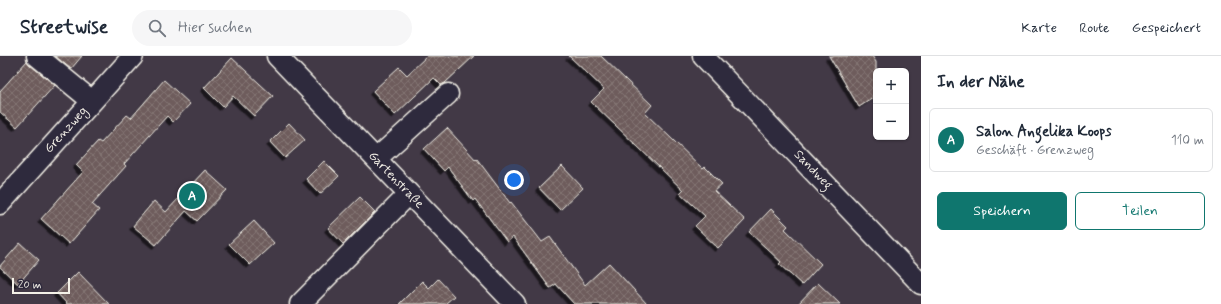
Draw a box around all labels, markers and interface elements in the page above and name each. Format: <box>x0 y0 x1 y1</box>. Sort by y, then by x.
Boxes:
search box <box>132 10 412 46</box>
text: Streetwise <box>20 15 108 40</box>
icon: search <box>146 17 168 39</box>
text: Hier suchen <box>178 18 252 38</box>
text: Karte <box>1021 19 1057 37</box>
text: Route <box>1079 19 1110 37</box>
text: Gespeichert <box>1132 19 1201 37</box>
map controls <box>873 68 909 140</box>
button: + <box>873 68 909 104</box>
text: In der Nähe <box>937 71 1025 93</box>
street label: Grenzweg <box>41 103 92 158</box>
button: − <box>873 104 909 140</box>
text: Salon Angelika Koops <box>976 122 1112 142</box>
text: A <box>947 132 955 149</box>
text: 110 m <box>1171 132 1204 149</box>
text: Geschäft · Grenzweg <box>976 142 1094 159</box>
street label: Sandweg <box>788 146 836 195</box>
street label: Gartenstraße <box>364 148 428 212</box>
your location <box>504 170 524 190</box>
pin: A <box>179 181 205 211</box>
button: Speichern <box>937 192 1067 230</box>
button: Teilen <box>1075 192 1205 230</box>
scale bar <box>12 276 70 295</box>
text: 20 m <box>18 278 41 292</box>

